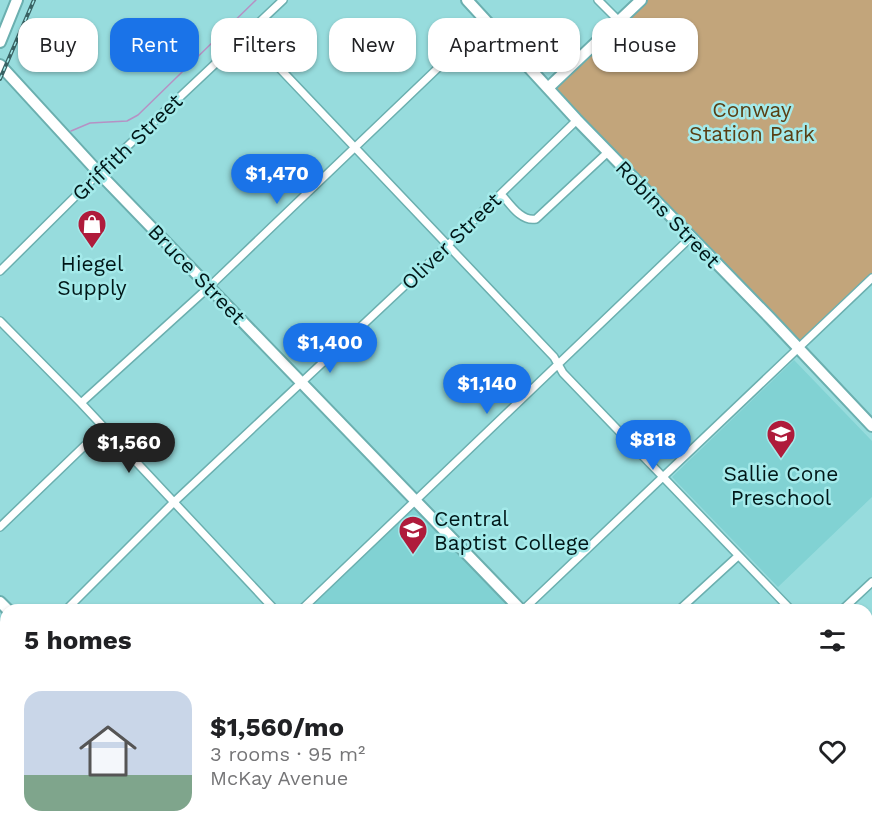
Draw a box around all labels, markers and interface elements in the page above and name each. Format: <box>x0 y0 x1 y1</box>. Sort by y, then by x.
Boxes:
chip: Buy <box>18 18 98 72</box>
chip: Rent <box>110 18 199 72</box>
chip: Filters <box>211 18 317 72</box>
chip: New <box>329 18 416 72</box>
chip: Apartment <box>428 18 580 72</box>
chip: House <box>592 18 698 72</box>
street label: Griffith Street <box>67 88 187 206</box>
park label: Conway Station Park <box>689 97 815 146</box>
pin: $1,470 <box>228 154 326 205</box>
street label: Robins Street <box>611 155 726 273</box>
text: $1,470 <box>245 161 309 185</box>
street label: Oliver Street <box>396 187 506 295</box>
shop icon: Hiegel Supply <box>76 208 108 250</box>
street label: Bruce Street <box>143 219 251 329</box>
place label: Hiegel Supply <box>57 251 127 300</box>
pin: $1,400 <box>281 323 379 374</box>
text: $1,400 <box>297 330 363 354</box>
pin: $1,140 <box>438 364 536 415</box>
text: $1,140 <box>457 371 517 395</box>
school or university icon: Sallie Cone Preschool <box>765 418 797 460</box>
pin: $818 <box>617 420 689 471</box>
pin: $1,560 <box>80 423 178 474</box>
text: $818 <box>630 427 676 451</box>
text: $1,560 <box>97 430 161 454</box>
place label: Sallie Cone Preschool <box>724 461 838 510</box>
place label: Central Baptist College <box>434 506 589 555</box>
school or university icon: Central Baptist College <box>397 514 429 556</box>
icon: filters <box>816 624 849 657</box>
text: 5 homes <box>24 625 132 655</box>
text: $1,560/mo <box>210 712 344 742</box>
icon: home <box>72 715 144 787</box>
icon: heart <box>816 735 849 768</box>
text: 3 rooms · 95 m² <box>210 742 365 766</box>
text: McKay Avenue <box>210 766 348 790</box>

